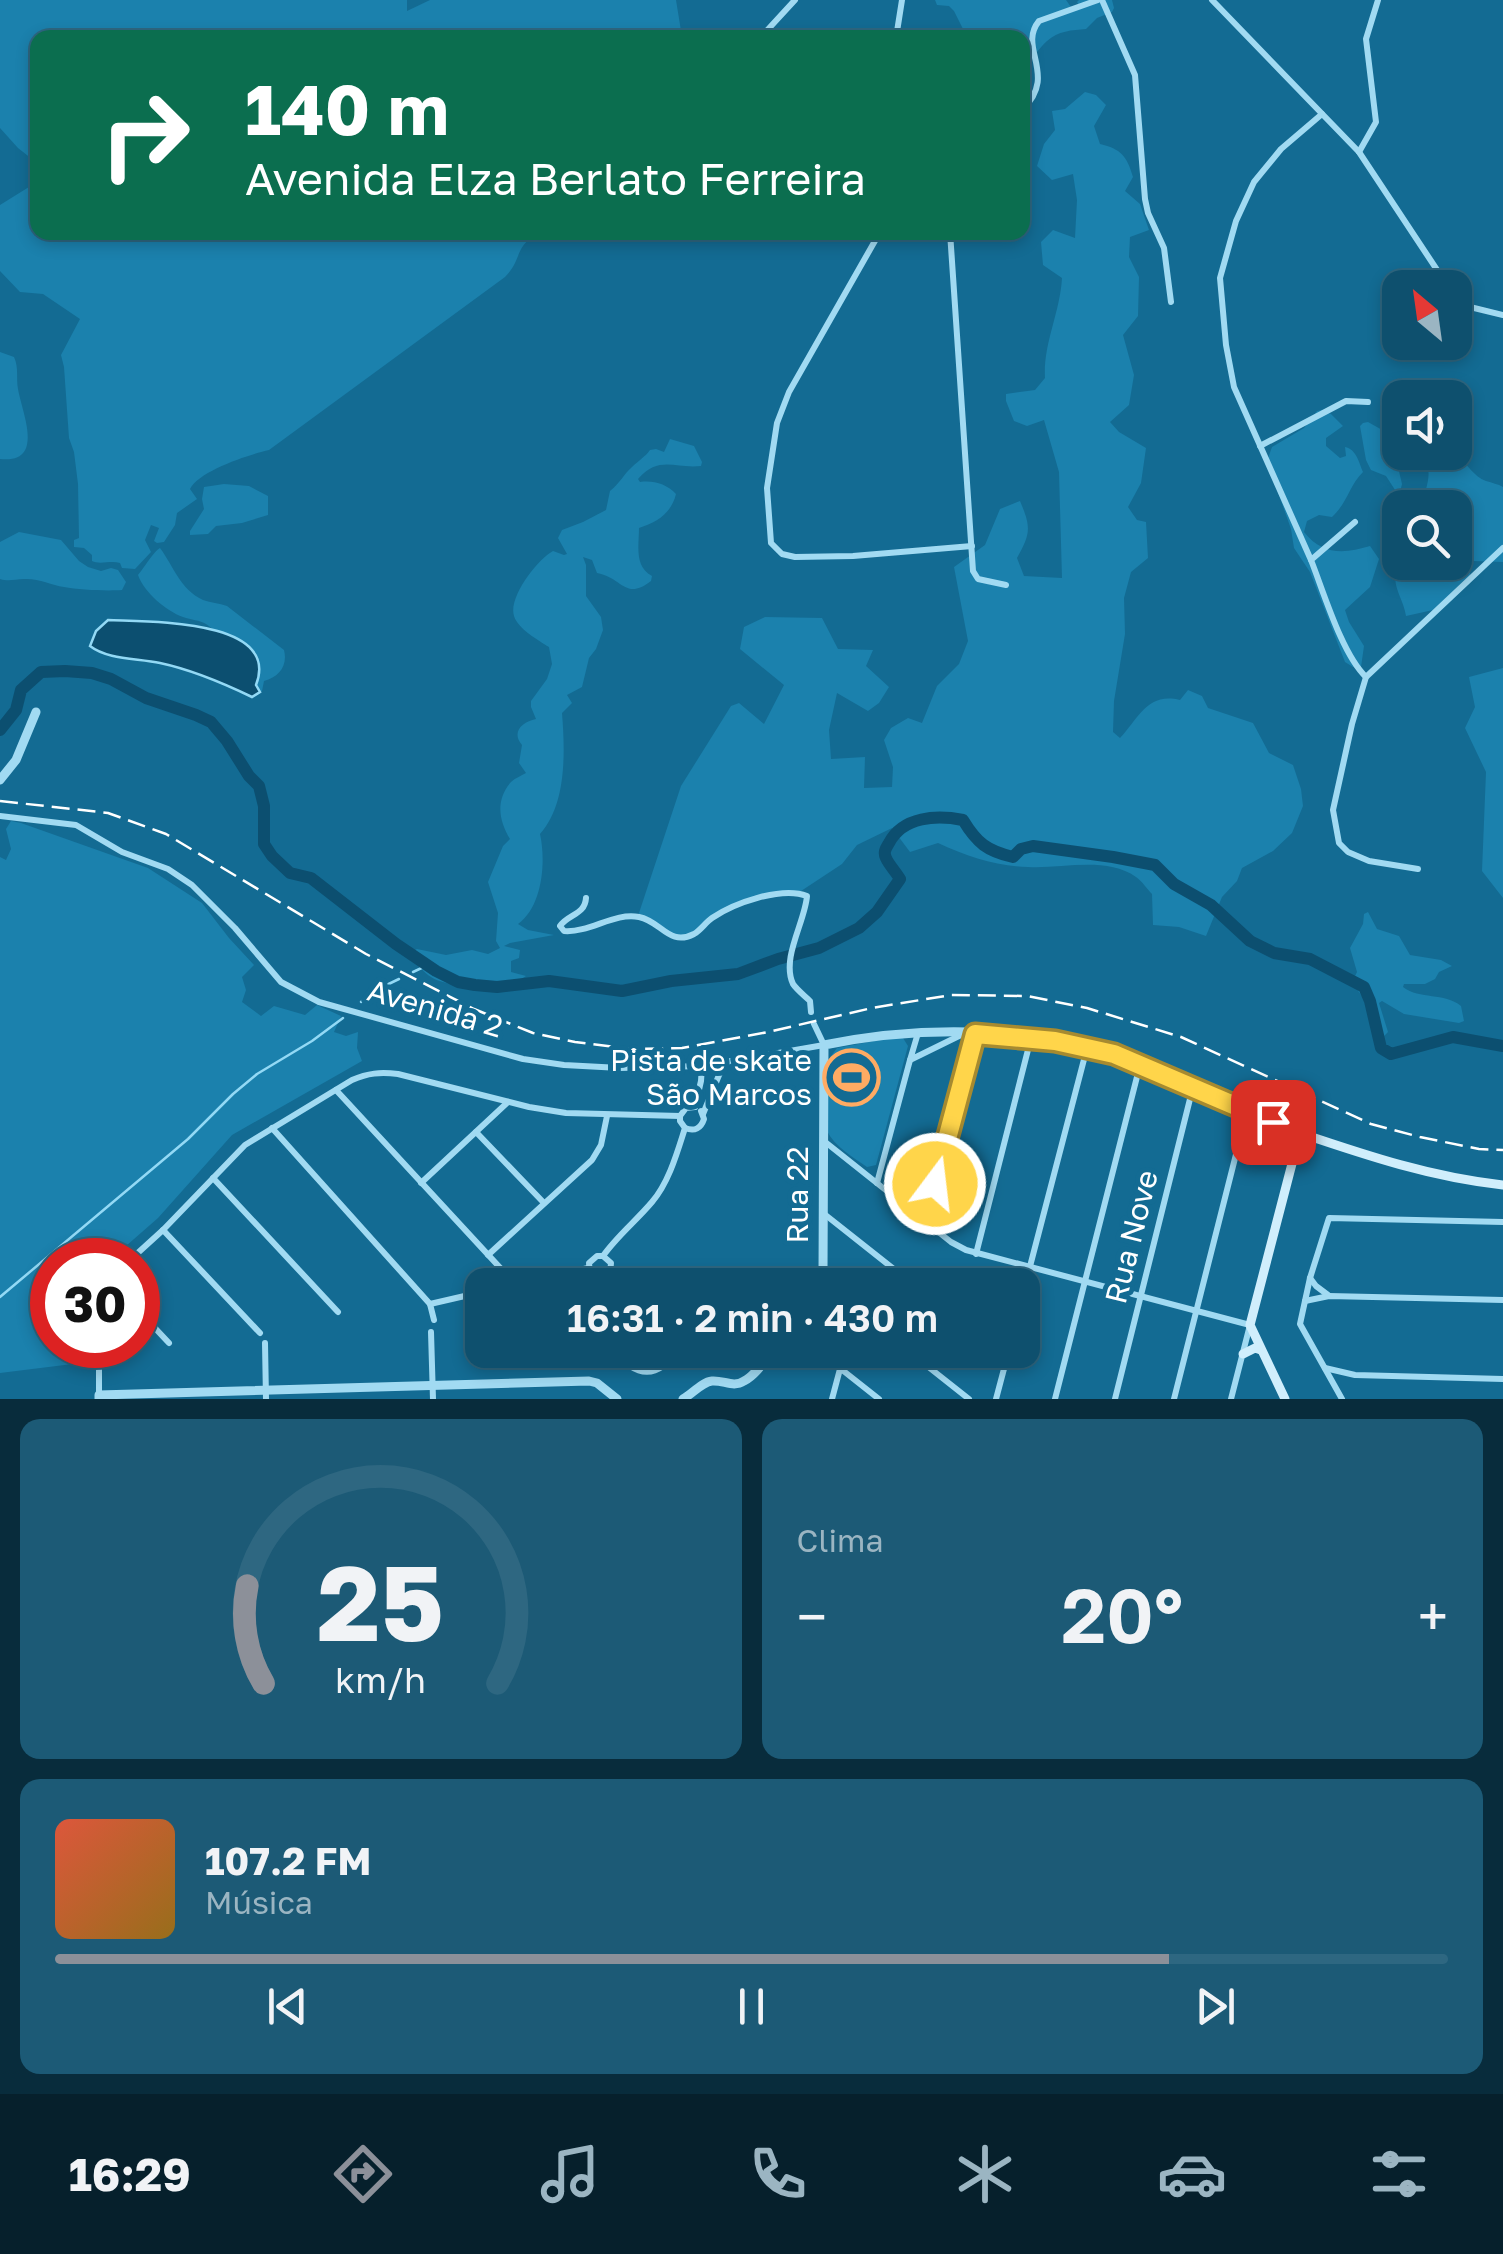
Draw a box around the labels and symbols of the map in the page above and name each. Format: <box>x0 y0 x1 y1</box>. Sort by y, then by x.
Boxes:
north arrow <box>1382 270 1472 360</box>
street label: Avenida 2 <box>364 972 507 1044</box>
place label: Pista de skate São Marcos <box>610 1042 812 1112</box>
sports icon: Pista de skate São Marcos <box>821 1048 881 1108</box>
pin <box>1231 1080 1316 1165</box>
position arrow <box>883 1132 987 1236</box>
street label: Rua 22 <box>779 1146 815 1244</box>
street label: Rua Nove <box>1097 1166 1165 1307</box>
speed limit sign: 30 <box>30 1238 160 1368</box>

